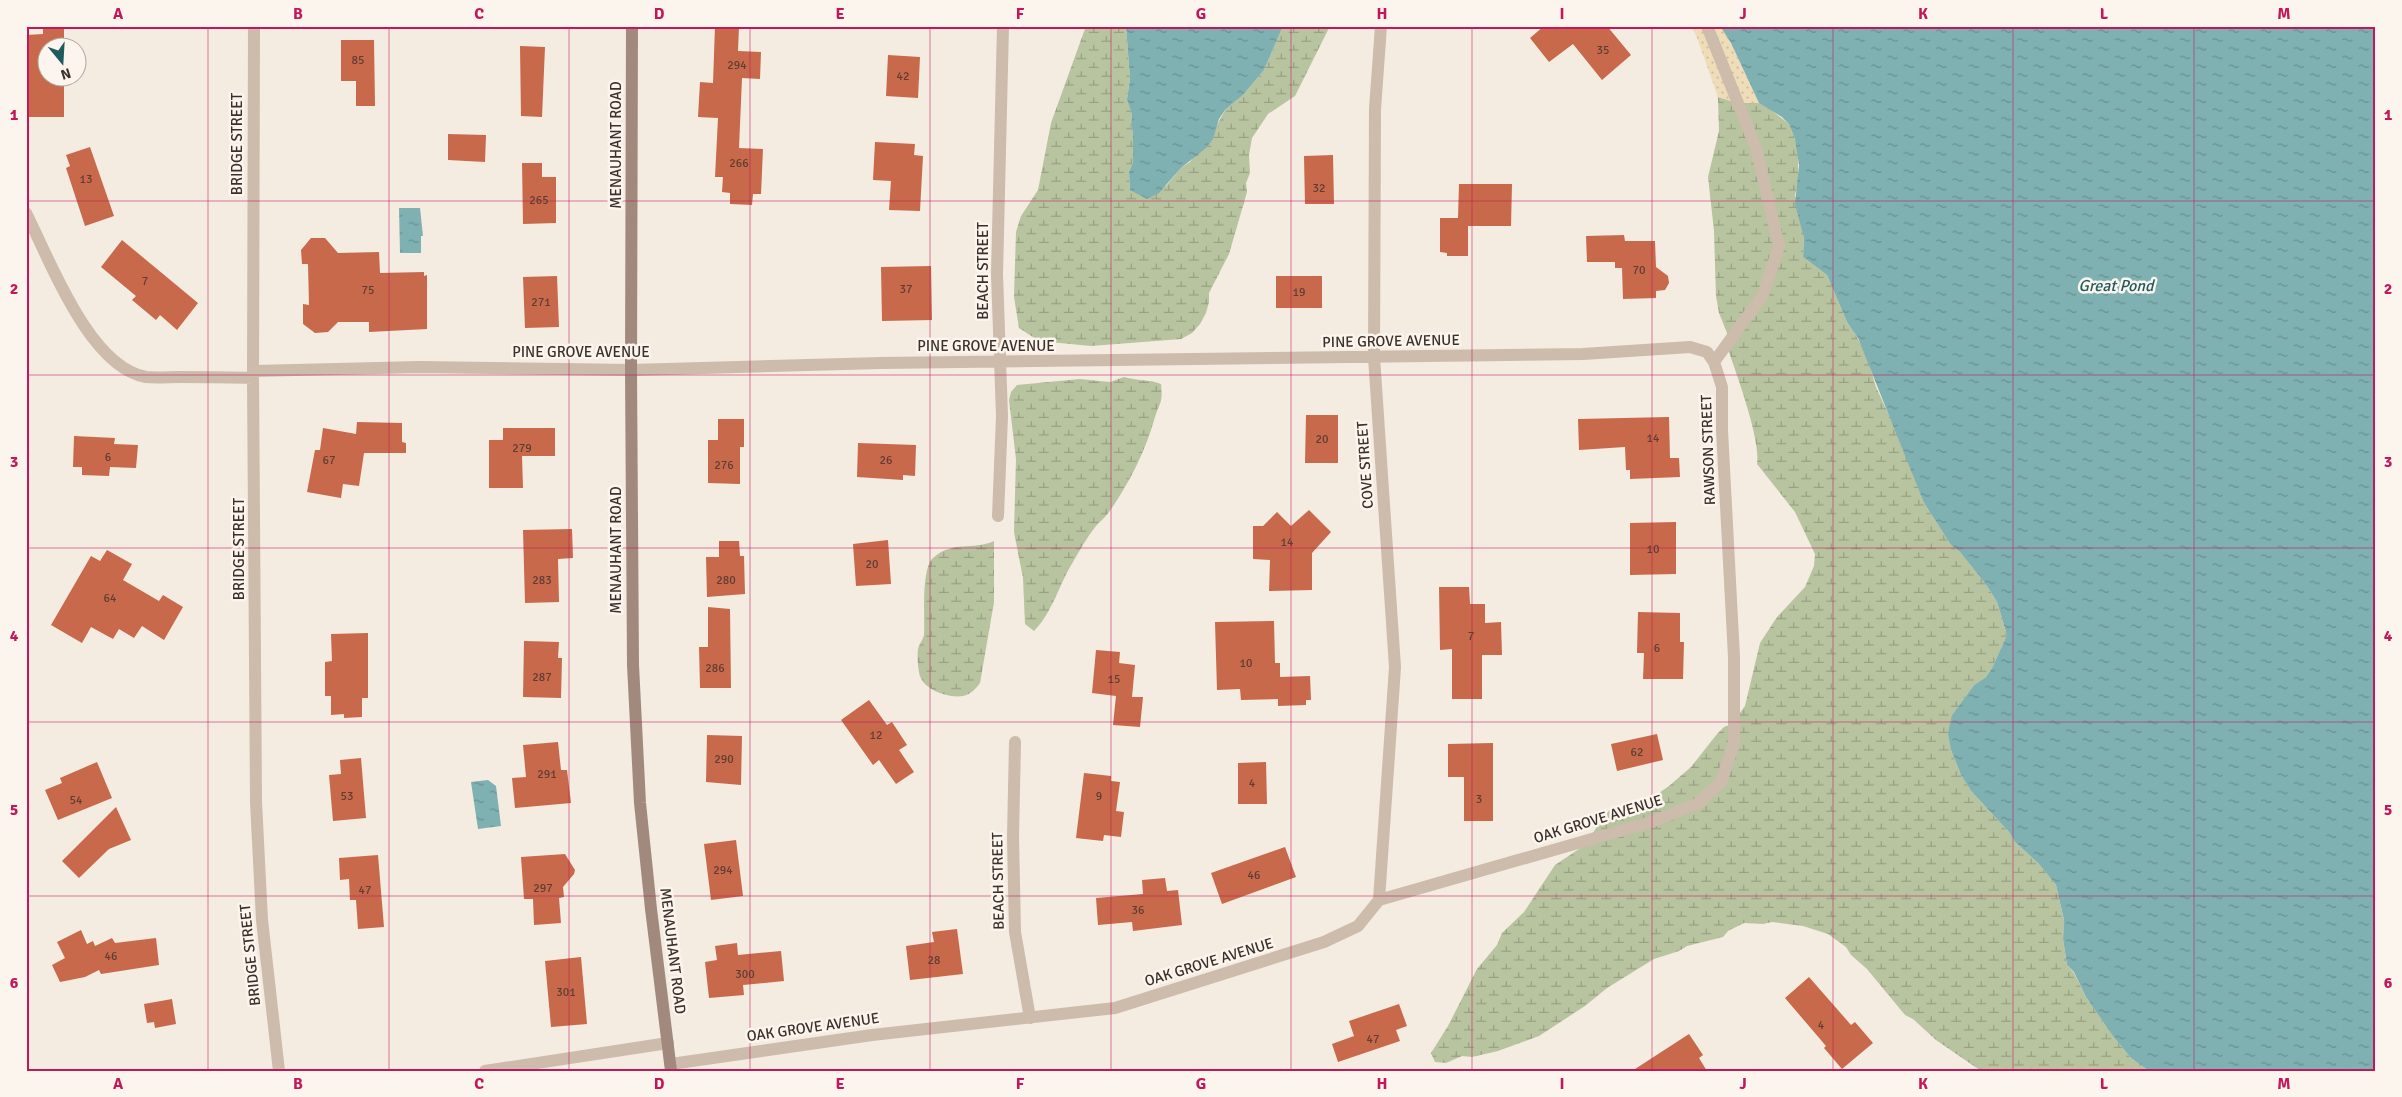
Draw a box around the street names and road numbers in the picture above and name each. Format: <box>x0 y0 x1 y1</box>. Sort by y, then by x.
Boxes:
street label: MENAUHANT ROAD <box>607 81 625 209</box>
street label: BRIDGE STREET <box>228 92 246 195</box>
street label: BEACH STREET <box>974 222 992 320</box>
street label: PINE GROVE AVENUE <box>1322 331 1460 351</box>
street label: PINE GROVE AVENUE <box>917 337 1055 355</box>
street label: PINE GROVE AVENUE <box>512 343 650 361</box>
street label: RAWSON STREET <box>1697 394 1719 506</box>
street label: COVE STREET <box>1353 420 1377 509</box>
street label: MENAUHANT ROAD <box>607 486 625 614</box>
street label: BRIDGE STREET <box>230 497 248 600</box>
street label: OAK GROVE AVENUE <box>1531 791 1665 847</box>
street label: BEACH STREET <box>988 831 1008 930</box>
street label: MENAUHANT ROAD <box>656 887 690 1015</box>
street label: BRIDGE STREET <box>236 903 264 1007</box>
street label: OAK GROVE AVENUE <box>1142 934 1276 990</box>
street label: OAK GROVE AVENUE <box>745 1009 881 1045</box>

